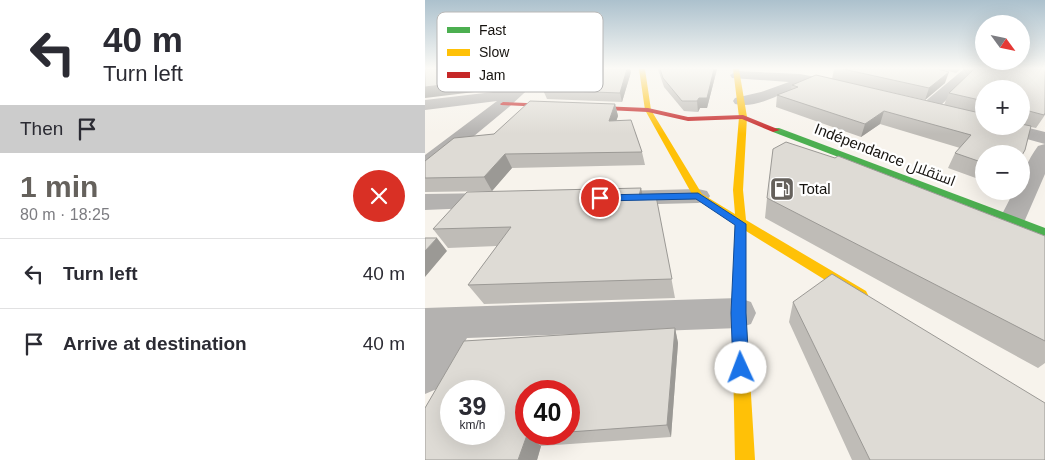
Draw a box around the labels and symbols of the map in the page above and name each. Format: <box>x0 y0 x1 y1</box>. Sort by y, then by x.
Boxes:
legend <box>437 12 603 92</box>
north arrow <box>975 15 1030 70</box>
text: Fast <box>479 22 506 38</box>
text: Slow <box>479 44 510 60</box>
text: Jam <box>479 67 505 83</box>
street label: Indépendance استقلال <box>812 120 958 190</box>
fuel station icon: Total <box>769 176 795 202</box>
pin <box>579 177 621 219</box>
place label: Total <box>799 180 831 197</box>
position arrow <box>714 341 766 393</box>
speed limit sign: 40 <box>515 380 580 445</box>

